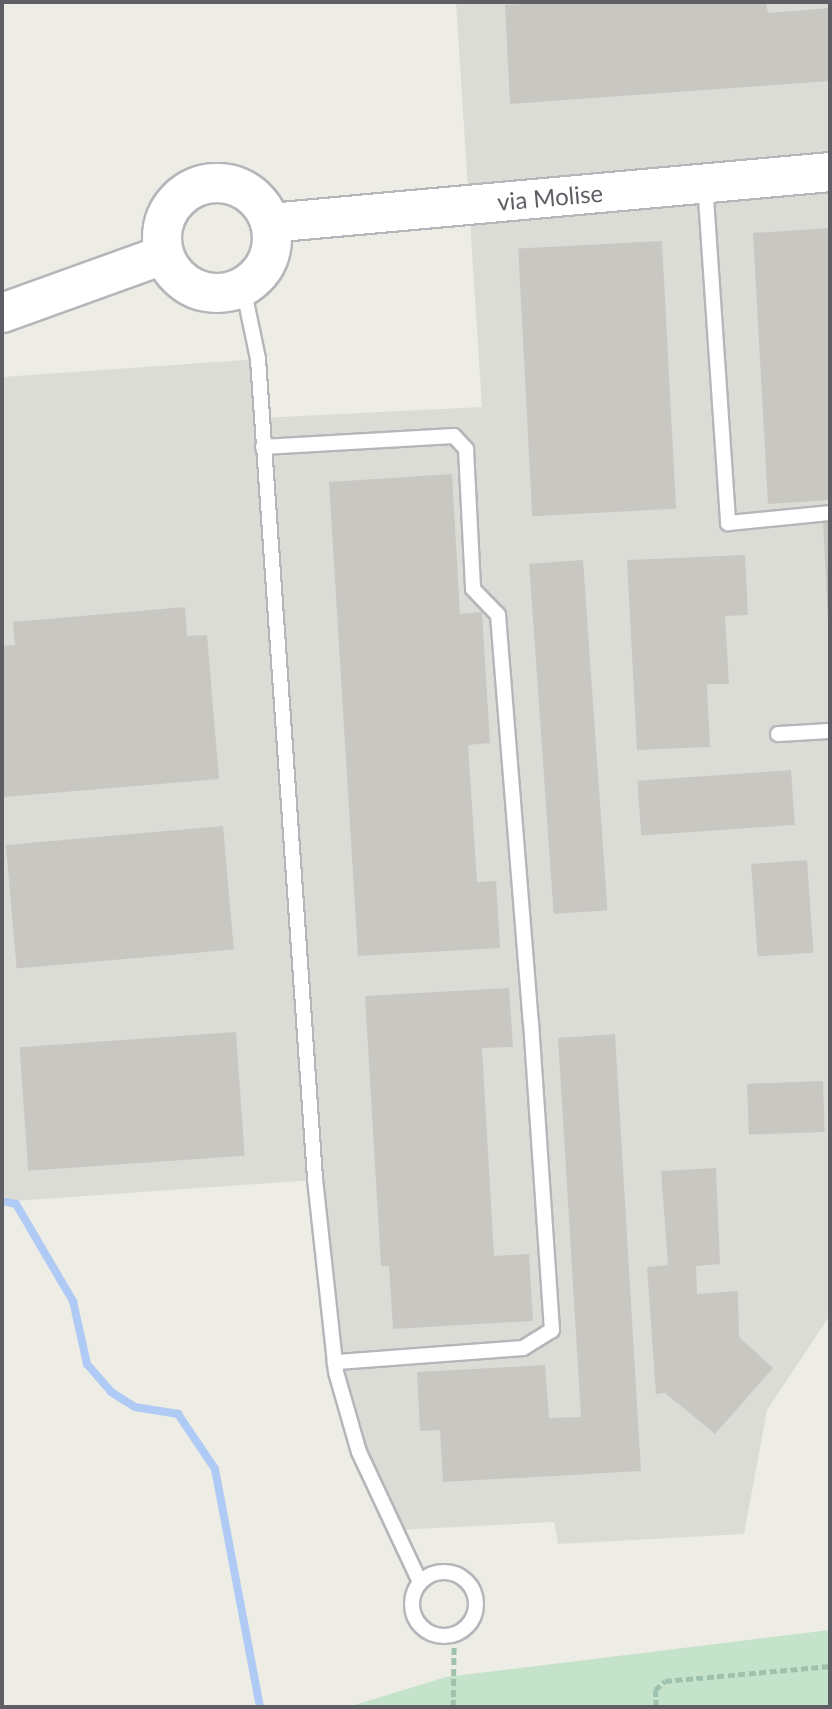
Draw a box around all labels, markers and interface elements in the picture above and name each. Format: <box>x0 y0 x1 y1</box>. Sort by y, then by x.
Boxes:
street label: via Molise <box>496 178 604 216</box>

